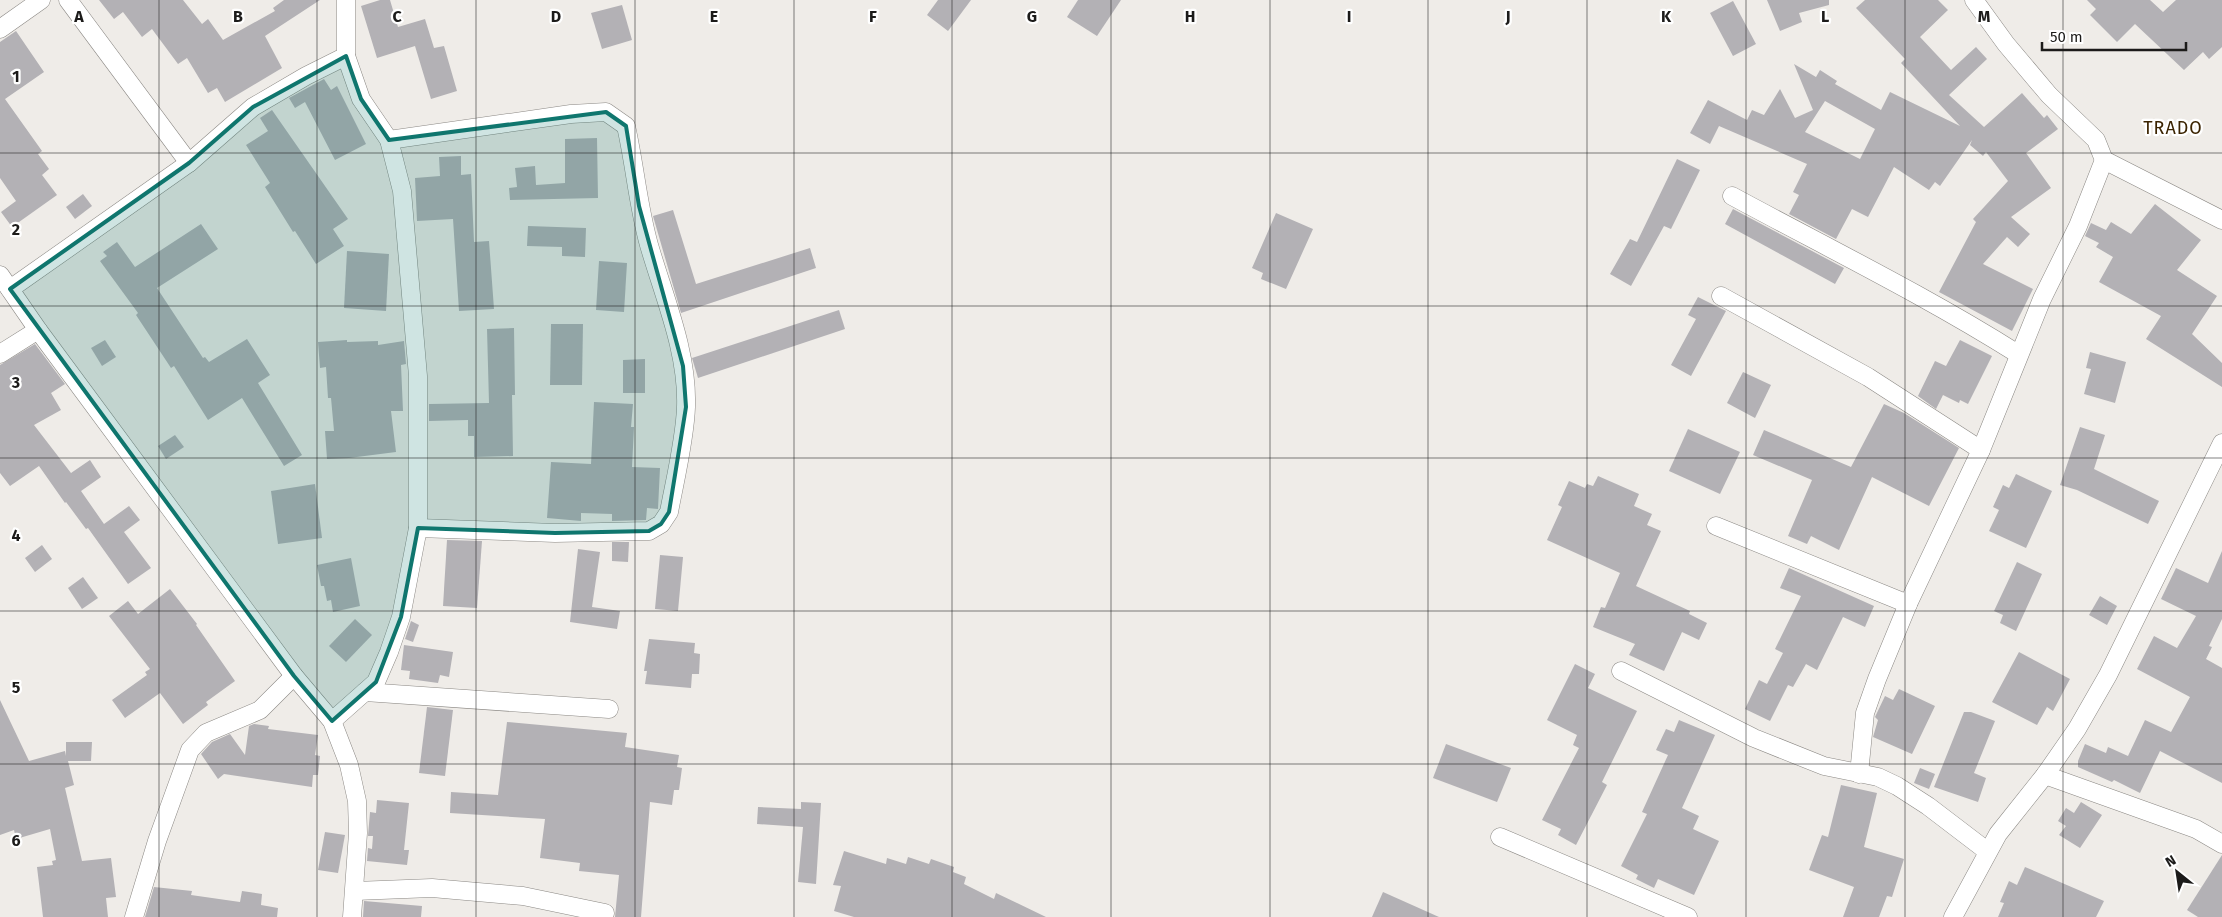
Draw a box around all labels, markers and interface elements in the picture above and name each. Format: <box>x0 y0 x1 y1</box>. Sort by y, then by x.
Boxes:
text: A <box>73 7 84 26</box>
text: B <box>233 7 243 26</box>
text: C <box>392 7 402 26</box>
text: D <box>551 7 561 26</box>
text: E <box>710 7 718 26</box>
text: F <box>869 7 877 26</box>
text: G <box>1027 7 1037 26</box>
text: H <box>1185 7 1195 26</box>
text: I <box>1347 7 1351 26</box>
text: J <box>1504 7 1511 26</box>
text: K <box>1661 7 1672 26</box>
text: L <box>1821 7 1829 26</box>
text: M <box>1978 7 1991 26</box>
scale bar <box>2042 20 2186 52</box>
text: 50 m <box>2050 28 2083 46</box>
text: 1 <box>12 67 20 86</box>
district label: TRADO <box>2143 117 2203 139</box>
text: 2 <box>12 220 20 239</box>
text: 3 <box>11 373 20 392</box>
text: 4 <box>11 526 21 545</box>
text: 5 <box>12 678 21 697</box>
text: 6 <box>11 831 21 850</box>
north arrow <box>2152 847 2202 897</box>
text: N <box>2162 851 2179 871</box>

